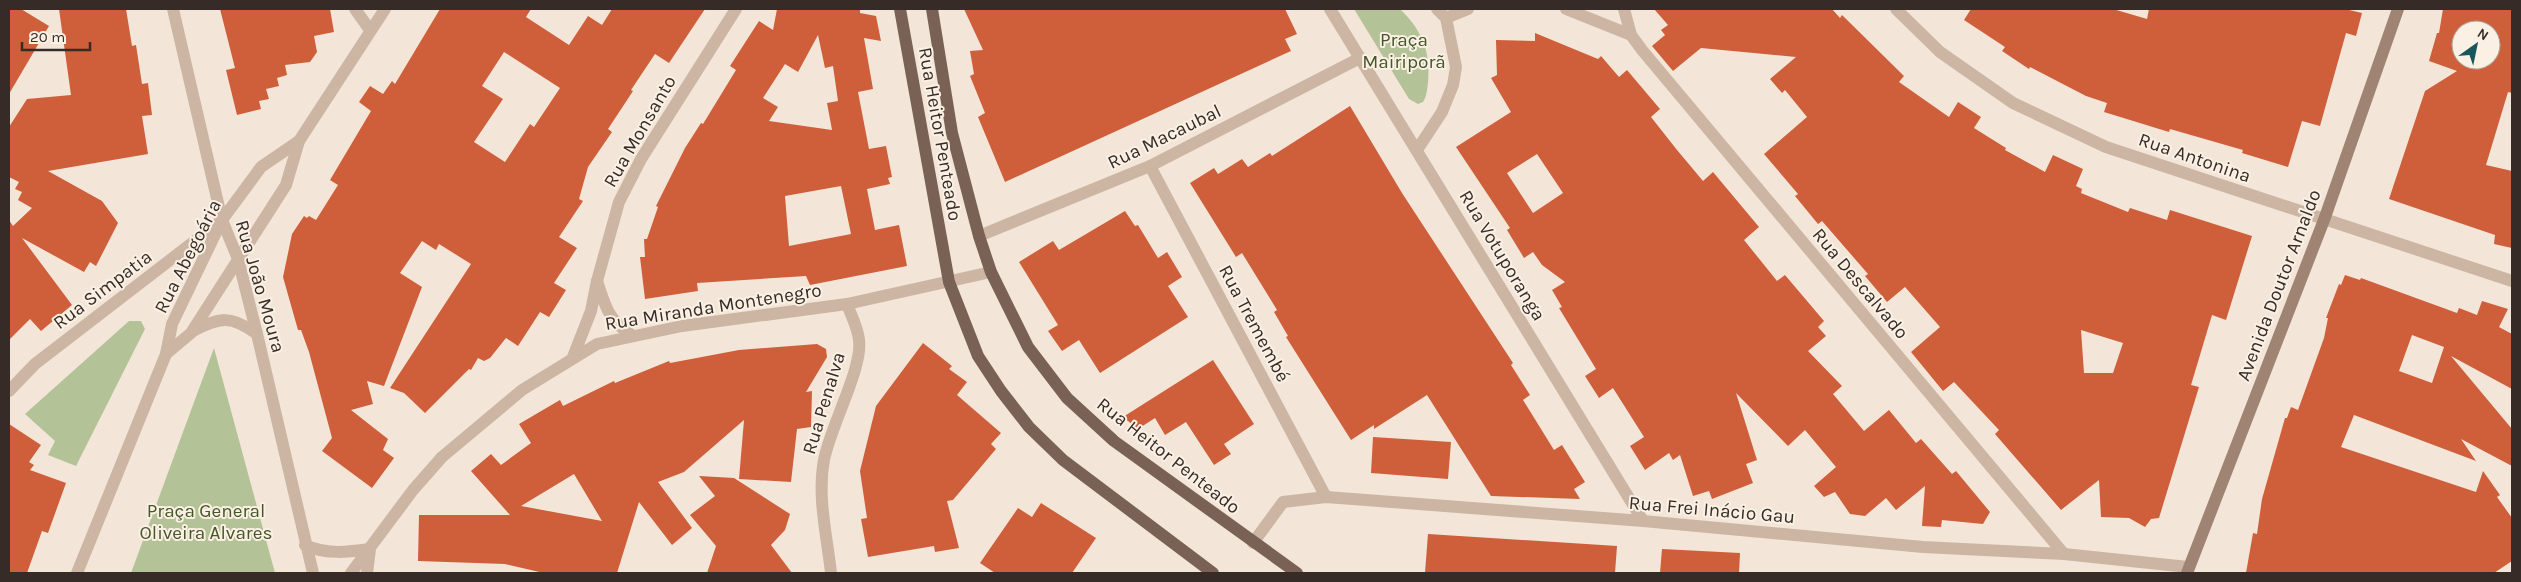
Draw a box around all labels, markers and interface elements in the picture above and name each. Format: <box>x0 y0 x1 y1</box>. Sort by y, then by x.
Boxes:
scale bar <box>22 20 90 52</box>
north arrow <box>2451 20 2501 70</box>
text: N <box>2474 25 2492 44</box>
text: 20 m <box>30 28 65 46</box>
park label: Praça Mairiporã <box>1362 29 1446 73</box>
street label: Rua Heitor Penteado <box>914 46 966 223</box>
street label: Rua Monsanto <box>599 72 681 191</box>
street label: Rua Macaubal <box>1104 100 1225 174</box>
street label: Rua Antonina <box>2136 128 2254 187</box>
street label: Rua Votuporanga <box>1454 186 1550 325</box>
street label: Avenida Doutor Arnaldo <box>2232 187 2326 384</box>
street label: Rua Abegoária <box>150 196 226 317</box>
street label: Rua João Moura <box>231 217 289 355</box>
street label: Rua Descalvado <box>1808 224 1913 343</box>
street label: Rua Simpatia <box>49 246 156 334</box>
street label: Rua Tremembé <box>1214 261 1294 386</box>
street label: Rua Miranda Montenegro <box>603 279 823 335</box>
street label: Rua Penalva <box>798 350 850 457</box>
street label: Rua Heitor Penteado <box>1092 393 1244 519</box>
street label: Rua Frei Inácio Gau <box>1628 492 1796 528</box>
park label: Praça General Oliveira Alvares <box>140 500 272 544</box>

